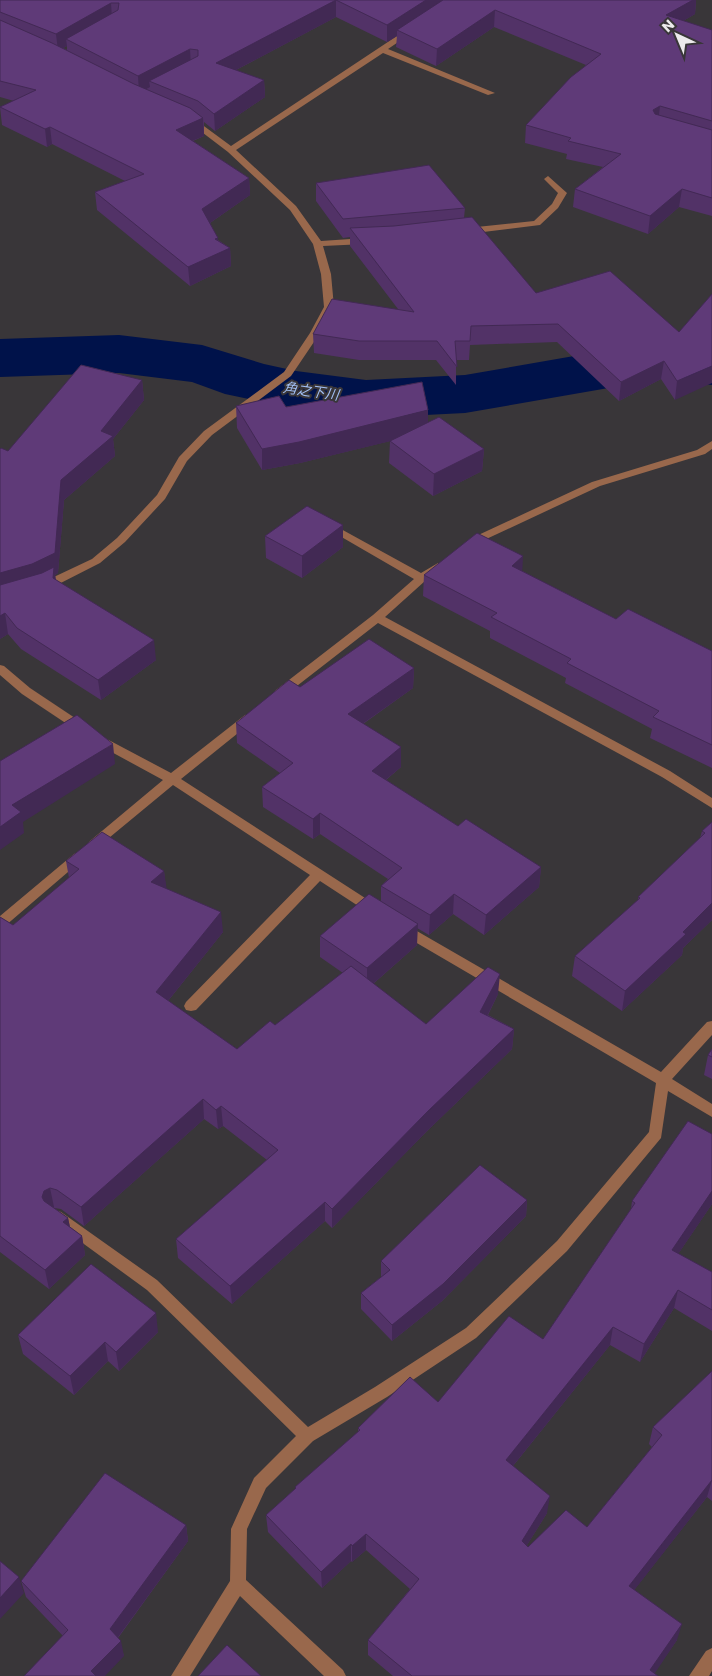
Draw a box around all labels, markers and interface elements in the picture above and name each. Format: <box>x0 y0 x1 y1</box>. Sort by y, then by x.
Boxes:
north arrow <box>652 10 702 60</box>
text: N <box>657 15 679 36</box>
water label: 角之下川 <box>282 377 342 405</box>

